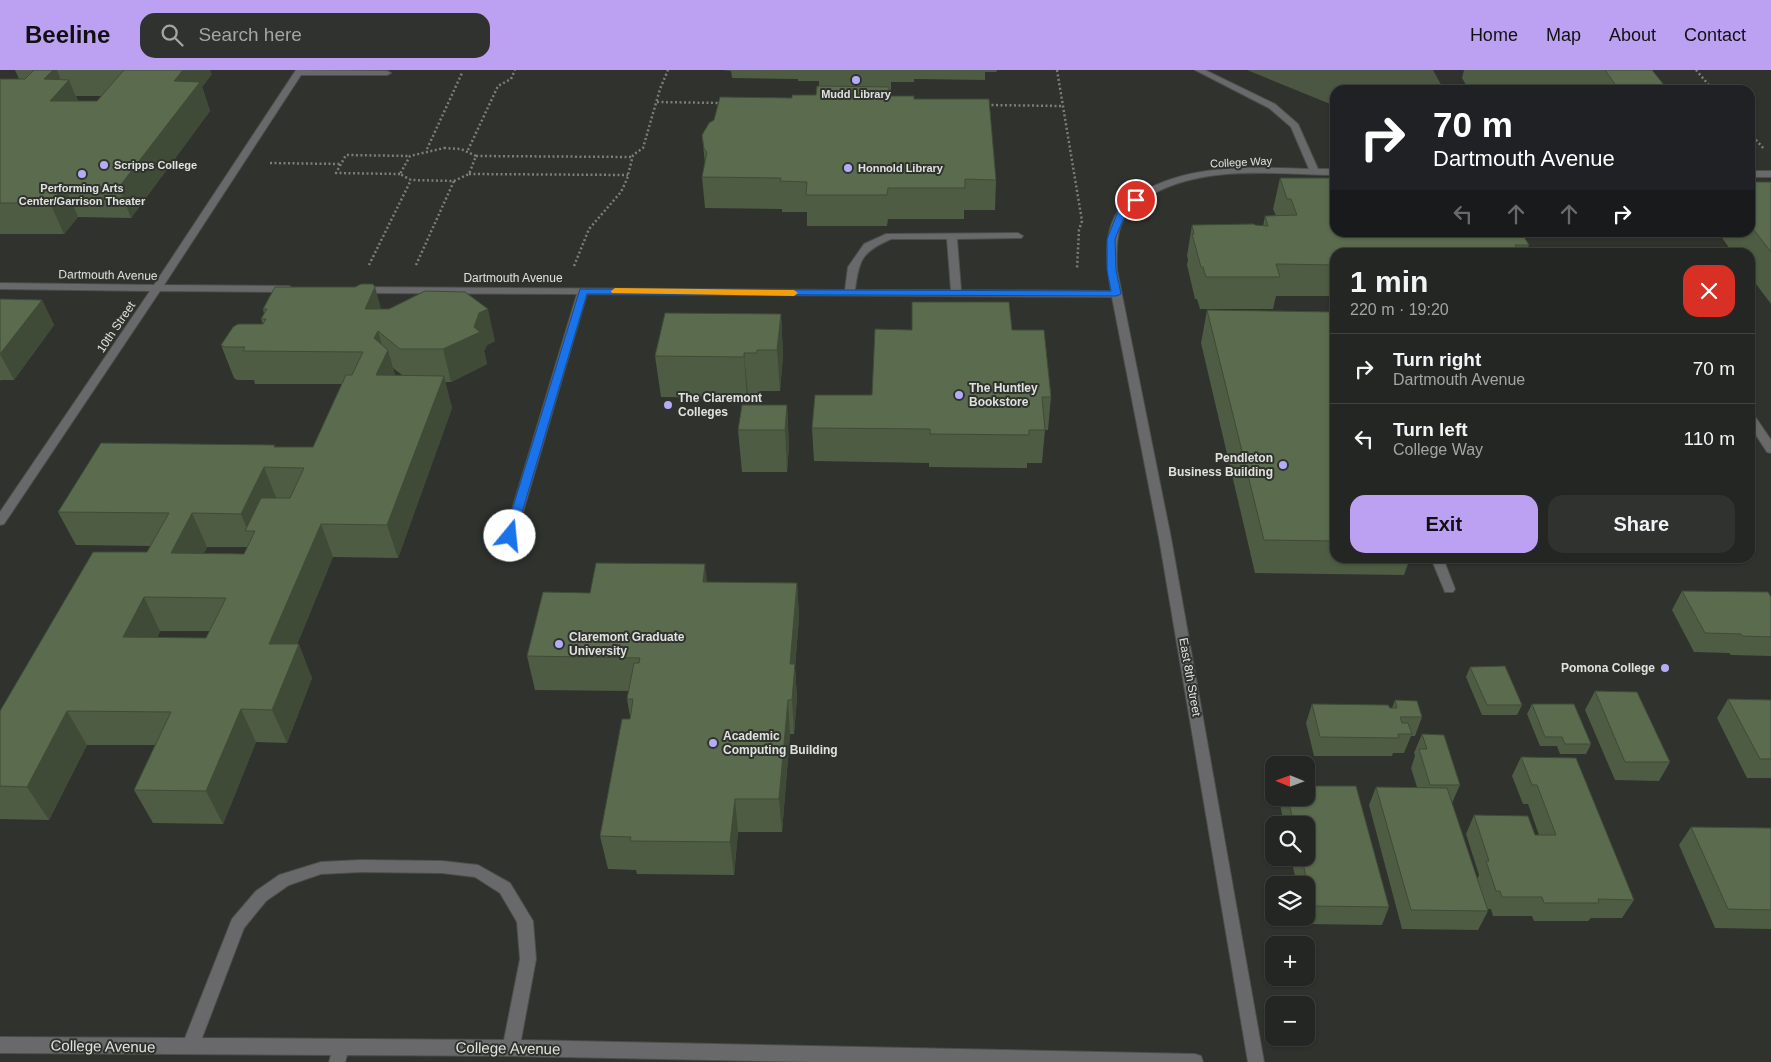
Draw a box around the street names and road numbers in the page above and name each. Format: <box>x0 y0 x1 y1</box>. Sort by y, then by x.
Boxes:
street label: College Way <box>1210 154 1273 170</box>
street label: Dartmouth Avenue <box>58 267 158 283</box>
street label: Dartmouth Avenue <box>463 271 563 285</box>
street label: 10th Street <box>94 298 139 355</box>
street label: East 8th Street <box>1176 637 1204 718</box>
street label: College Avenue <box>50 1037 156 1055</box>
street label: College Avenue <box>455 1039 561 1057</box>

